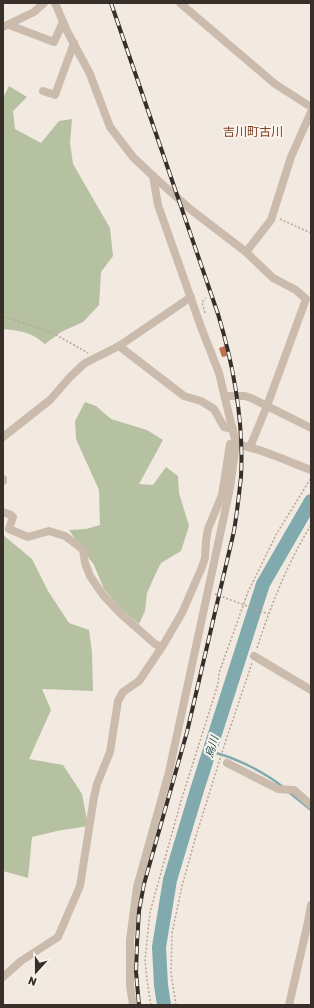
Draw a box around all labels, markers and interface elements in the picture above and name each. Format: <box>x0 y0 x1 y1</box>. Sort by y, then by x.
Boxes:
district label: 吉川町古川 <box>223 125 283 139</box>
water label: 烏川 <box>203 734 222 759</box>
north arrow <box>16 952 56 992</box>
text: N <box>26 973 39 988</box>

